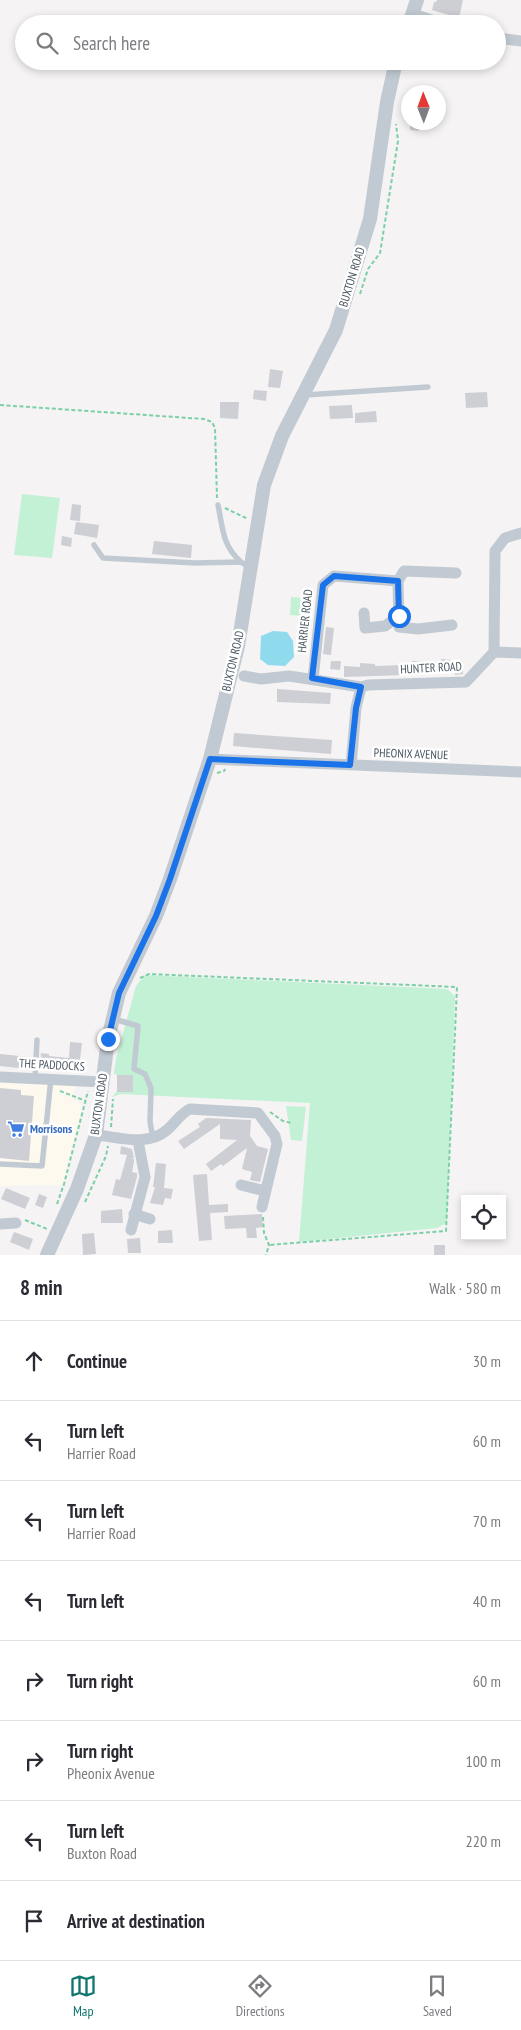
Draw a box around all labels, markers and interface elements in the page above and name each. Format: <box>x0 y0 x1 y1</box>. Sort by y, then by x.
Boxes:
search box <box>15 15 506 70</box>
icon: search <box>33 29 61 57</box>
text: Search here <box>73 31 150 55</box>
north arrow <box>401 85 446 130</box>
street label: BUXTON ROAD <box>335 245 368 309</box>
street label: HARRIER ROAD <box>294 589 315 653</box>
route start <box>388 605 411 628</box>
street label: BUXTON ROAD <box>218 629 247 693</box>
street label: HUNTER ROAD <box>400 658 462 677</box>
street label: PHEONIX AVENUE <box>374 745 449 762</box>
route end <box>97 1028 120 1051</box>
street label: THE PADDOCKS <box>19 1055 85 1074</box>
street label: BUXTON ROAD <box>87 1072 110 1136</box>
supermarket icon: Morrisons <box>6 1119 26 1139</box>
place label: Morrisons <box>30 1121 72 1136</box>
map controls <box>461 1195 506 1240</box>
button: locate <box>461 1195 506 1240</box>
text: 8 min <box>20 1274 62 1301</box>
text: Walk · 580 m <box>429 1278 501 1298</box>
icon: ahead <box>20 1347 48 1375</box>
text: Continue <box>67 1349 127 1373</box>
text: 30 m <box>473 1351 501 1371</box>
text: Turn left <box>67 1419 124 1443</box>
icon: left <box>20 1427 48 1455</box>
text: 60 m <box>473 1431 501 1451</box>
text: Harrier Road <box>67 1443 136 1463</box>
text: Turn left <box>67 1499 124 1523</box>
icon: left <box>20 1507 48 1535</box>
text: 70 m <box>473 1511 501 1531</box>
text: Harrier Road <box>67 1523 136 1543</box>
icon: left <box>20 1587 48 1615</box>
text: Turn left <box>67 1589 124 1613</box>
text: 40 m <box>473 1591 501 1611</box>
icon: right <box>20 1667 48 1695</box>
text: Turn right <box>67 1669 133 1693</box>
text: 60 m <box>473 1671 501 1691</box>
text: Turn right <box>67 1739 133 1763</box>
icon: right <box>20 1747 48 1775</box>
text: 100 m <box>466 1751 501 1771</box>
text: Pheonix Avenue <box>67 1763 155 1783</box>
text: Turn left <box>67 1819 124 1843</box>
icon: left <box>20 1827 48 1855</box>
text: 220 m <box>466 1831 501 1851</box>
text: Buxton Road <box>67 1843 137 1863</box>
icon: arrive <box>20 1907 48 1935</box>
text: Arrive at destination <box>67 1909 205 1933</box>
tab: Map <box>69 1972 97 2020</box>
tab: Directions <box>236 1972 284 2020</box>
tab: Saved <box>423 1972 452 2020</box>

